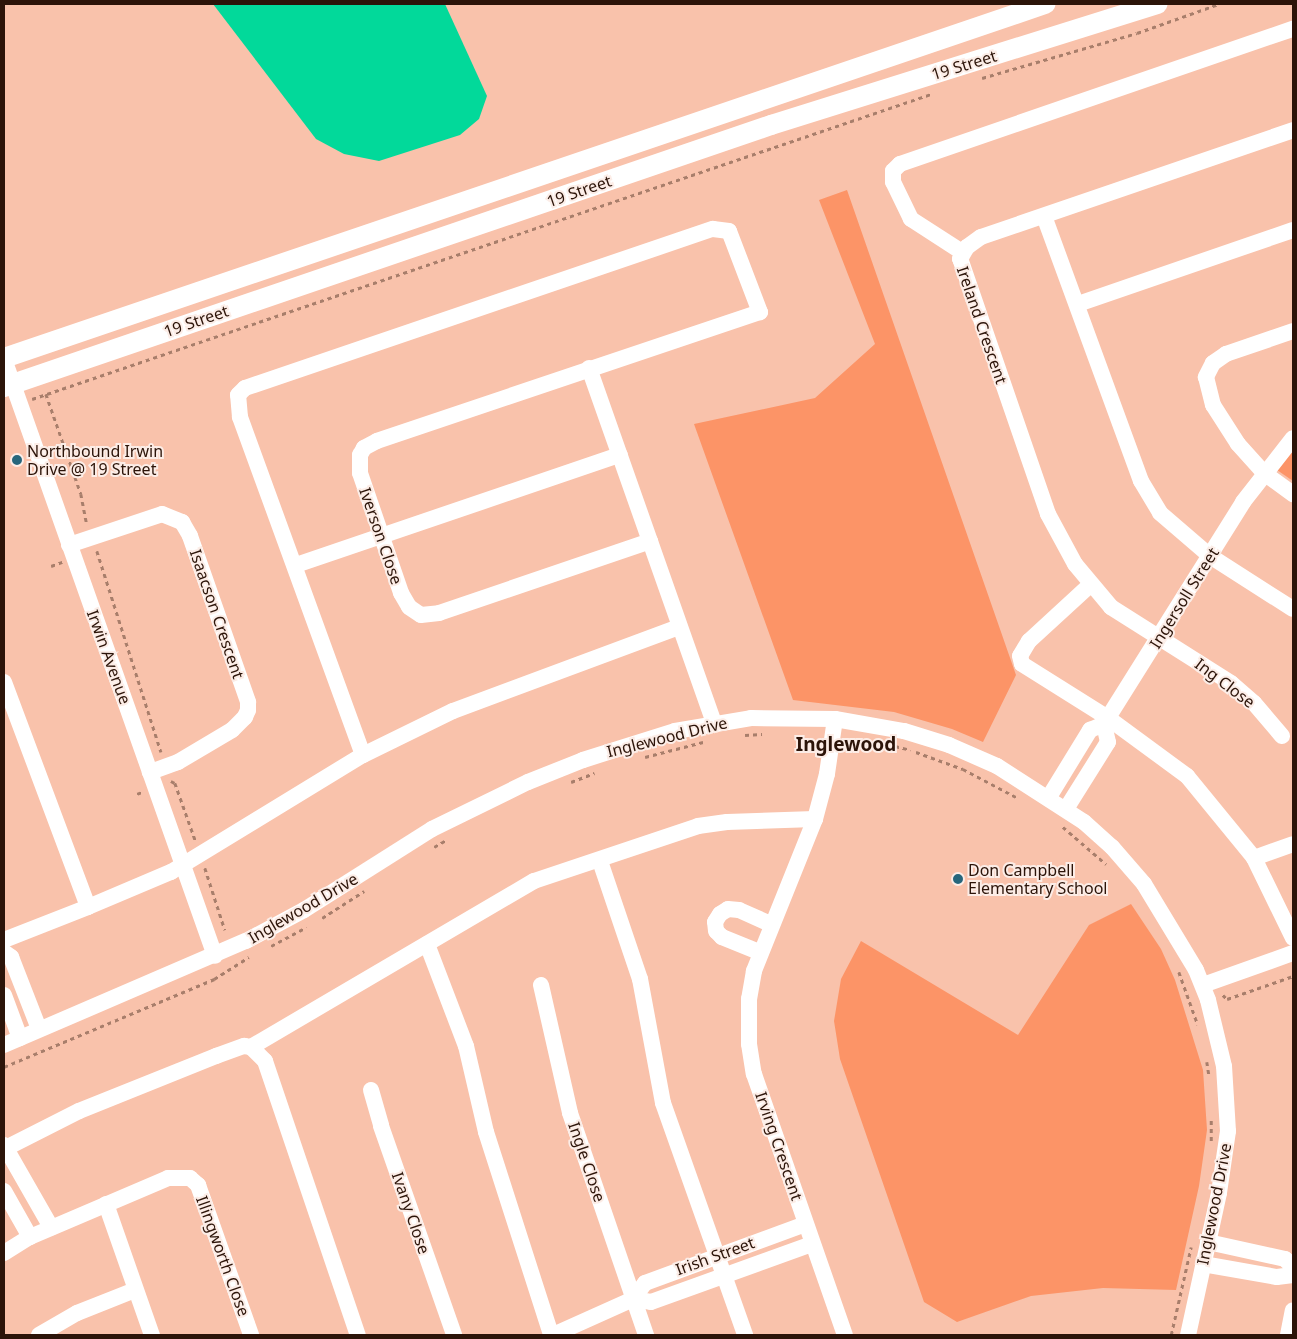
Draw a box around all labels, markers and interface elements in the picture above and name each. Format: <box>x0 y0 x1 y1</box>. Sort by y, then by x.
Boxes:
street label: 19 Street <box>929 46 999 84</box>
street label: 19 Street <box>544 171 614 211</box>
street label: Ireland Crescent <box>953 264 1011 386</box>
street label: 19 Street <box>161 301 231 341</box>
place label: Northbound Irwin Drive @ 19 Street <box>27 441 163 479</box>
marker: Northbound Irwin Drive @ 19 Street <box>11 454 23 466</box>
street label: Iverson Close <box>355 485 407 587</box>
street label: Ingersoll Street <box>1145 544 1223 652</box>
street label: Isaacson Crescent <box>186 547 248 681</box>
street label: Irwin Avenue <box>83 607 135 707</box>
street label: Ing Close <box>1191 654 1259 712</box>
street label: Inglewood Drive <box>605 713 729 761</box>
district label: Inglewood <box>796 734 896 756</box>
place label: Don Campbell Elementary School <box>968 860 1107 898</box>
street label: Inglewood Drive <box>245 869 361 947</box>
marker: Don Campbell Elementary School <box>952 873 964 885</box>
street label: Irving Crescent <box>751 1089 807 1203</box>
street label: Ingle Close <box>564 1120 610 1204</box>
street label: Inglewood Drive <box>1193 1142 1235 1266</box>
street label: Ivany Close <box>388 1170 434 1256</box>
street label: Illingworth Close <box>192 1193 254 1319</box>
street label: Irish Street <box>673 1233 757 1279</box>

